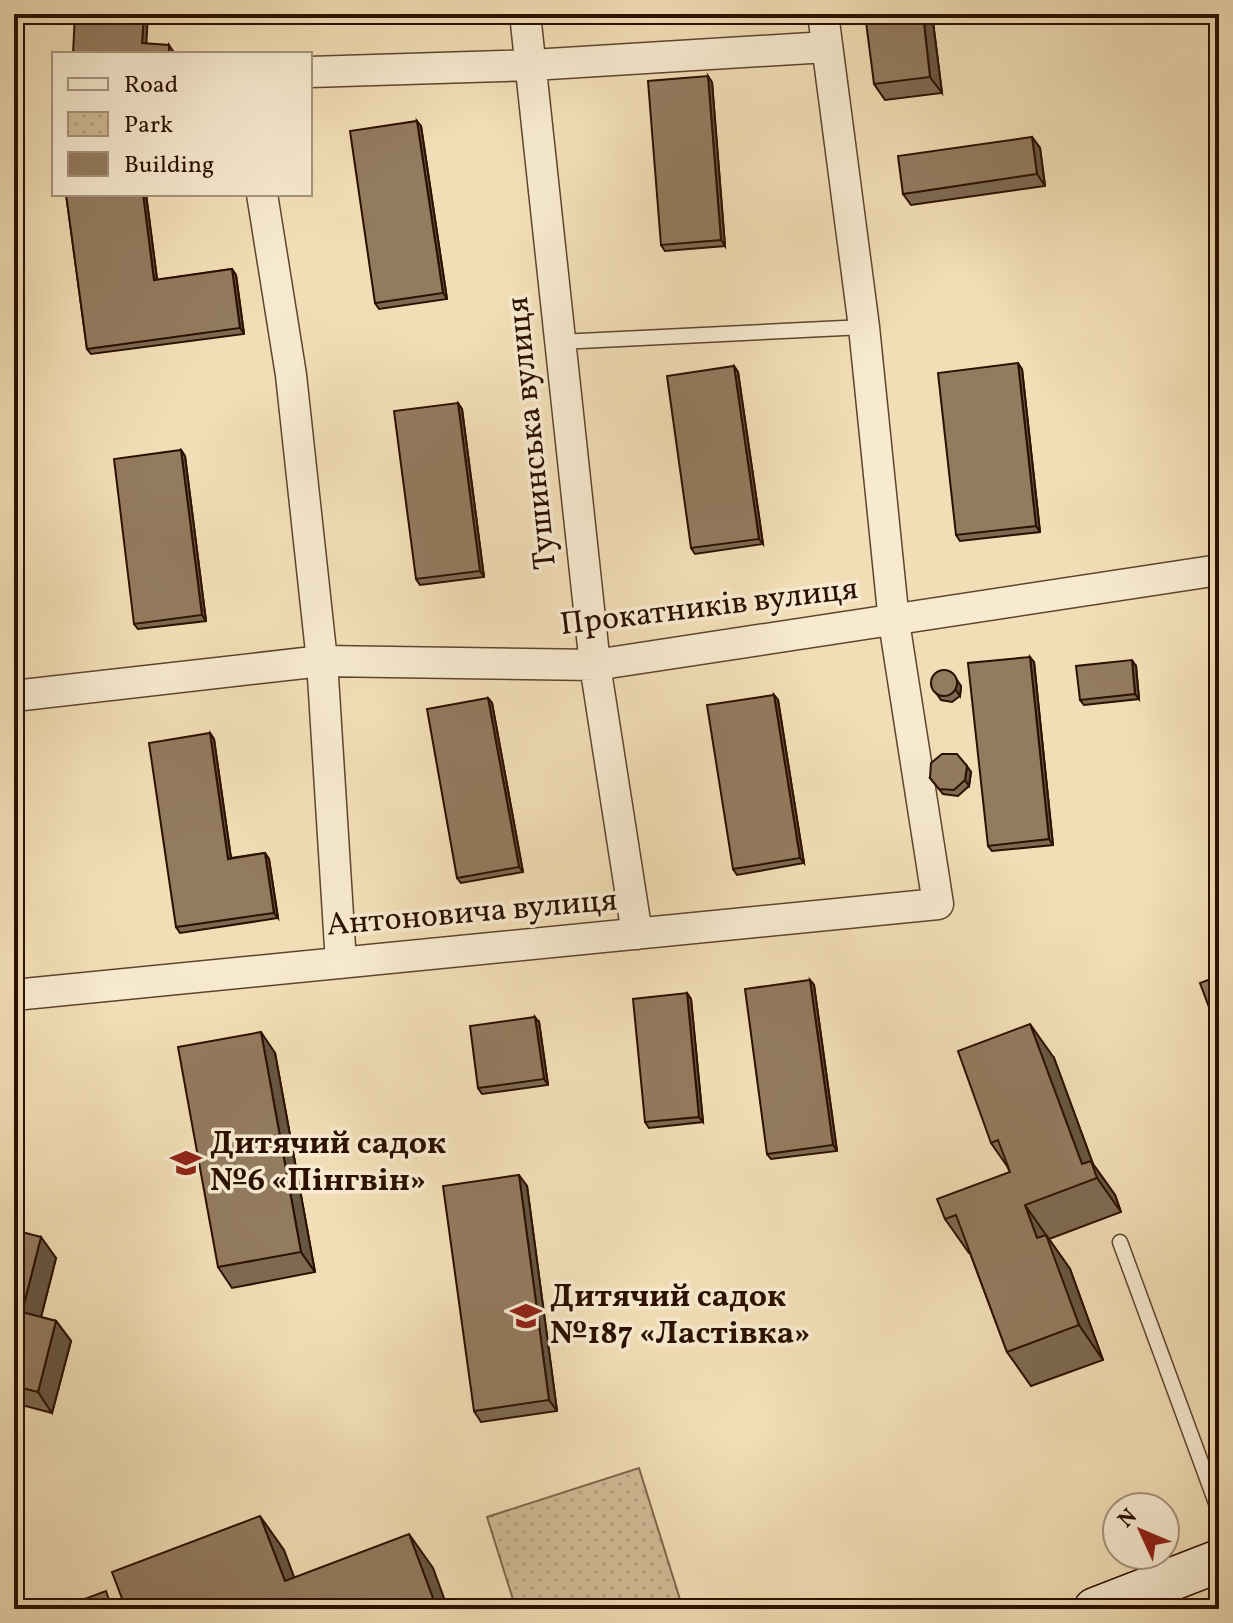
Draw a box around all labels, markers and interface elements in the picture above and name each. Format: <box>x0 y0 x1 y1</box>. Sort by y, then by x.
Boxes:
legend <box>52 52 312 196</box>
text: Road <box>124 69 178 103</box>
text: Park <box>124 109 173 143</box>
text: Building <box>124 149 214 183</box>
street label: Тушинська вулиця <box>497 294 569 572</box>
street label: Прокатників вулиця <box>558 568 860 648</box>
street label: Антоновича вулиця <box>325 879 619 949</box>
place label: Дитячий садок №6 «Пінгвін» <box>210 1123 446 1204</box>
school or university icon: Дитячий садок №6 «Пінгвін» <box>169 1146 203 1180</box>
place label: Дитячий садок №187 «Ластівка» <box>550 1276 811 1357</box>
school or university icon: Дитячий садок №187 «Ластівка» <box>509 1299 543 1333</box>
north arrow <box>1101 1491 1181 1571</box>
text: N <box>1112 1502 1145 1535</box>

